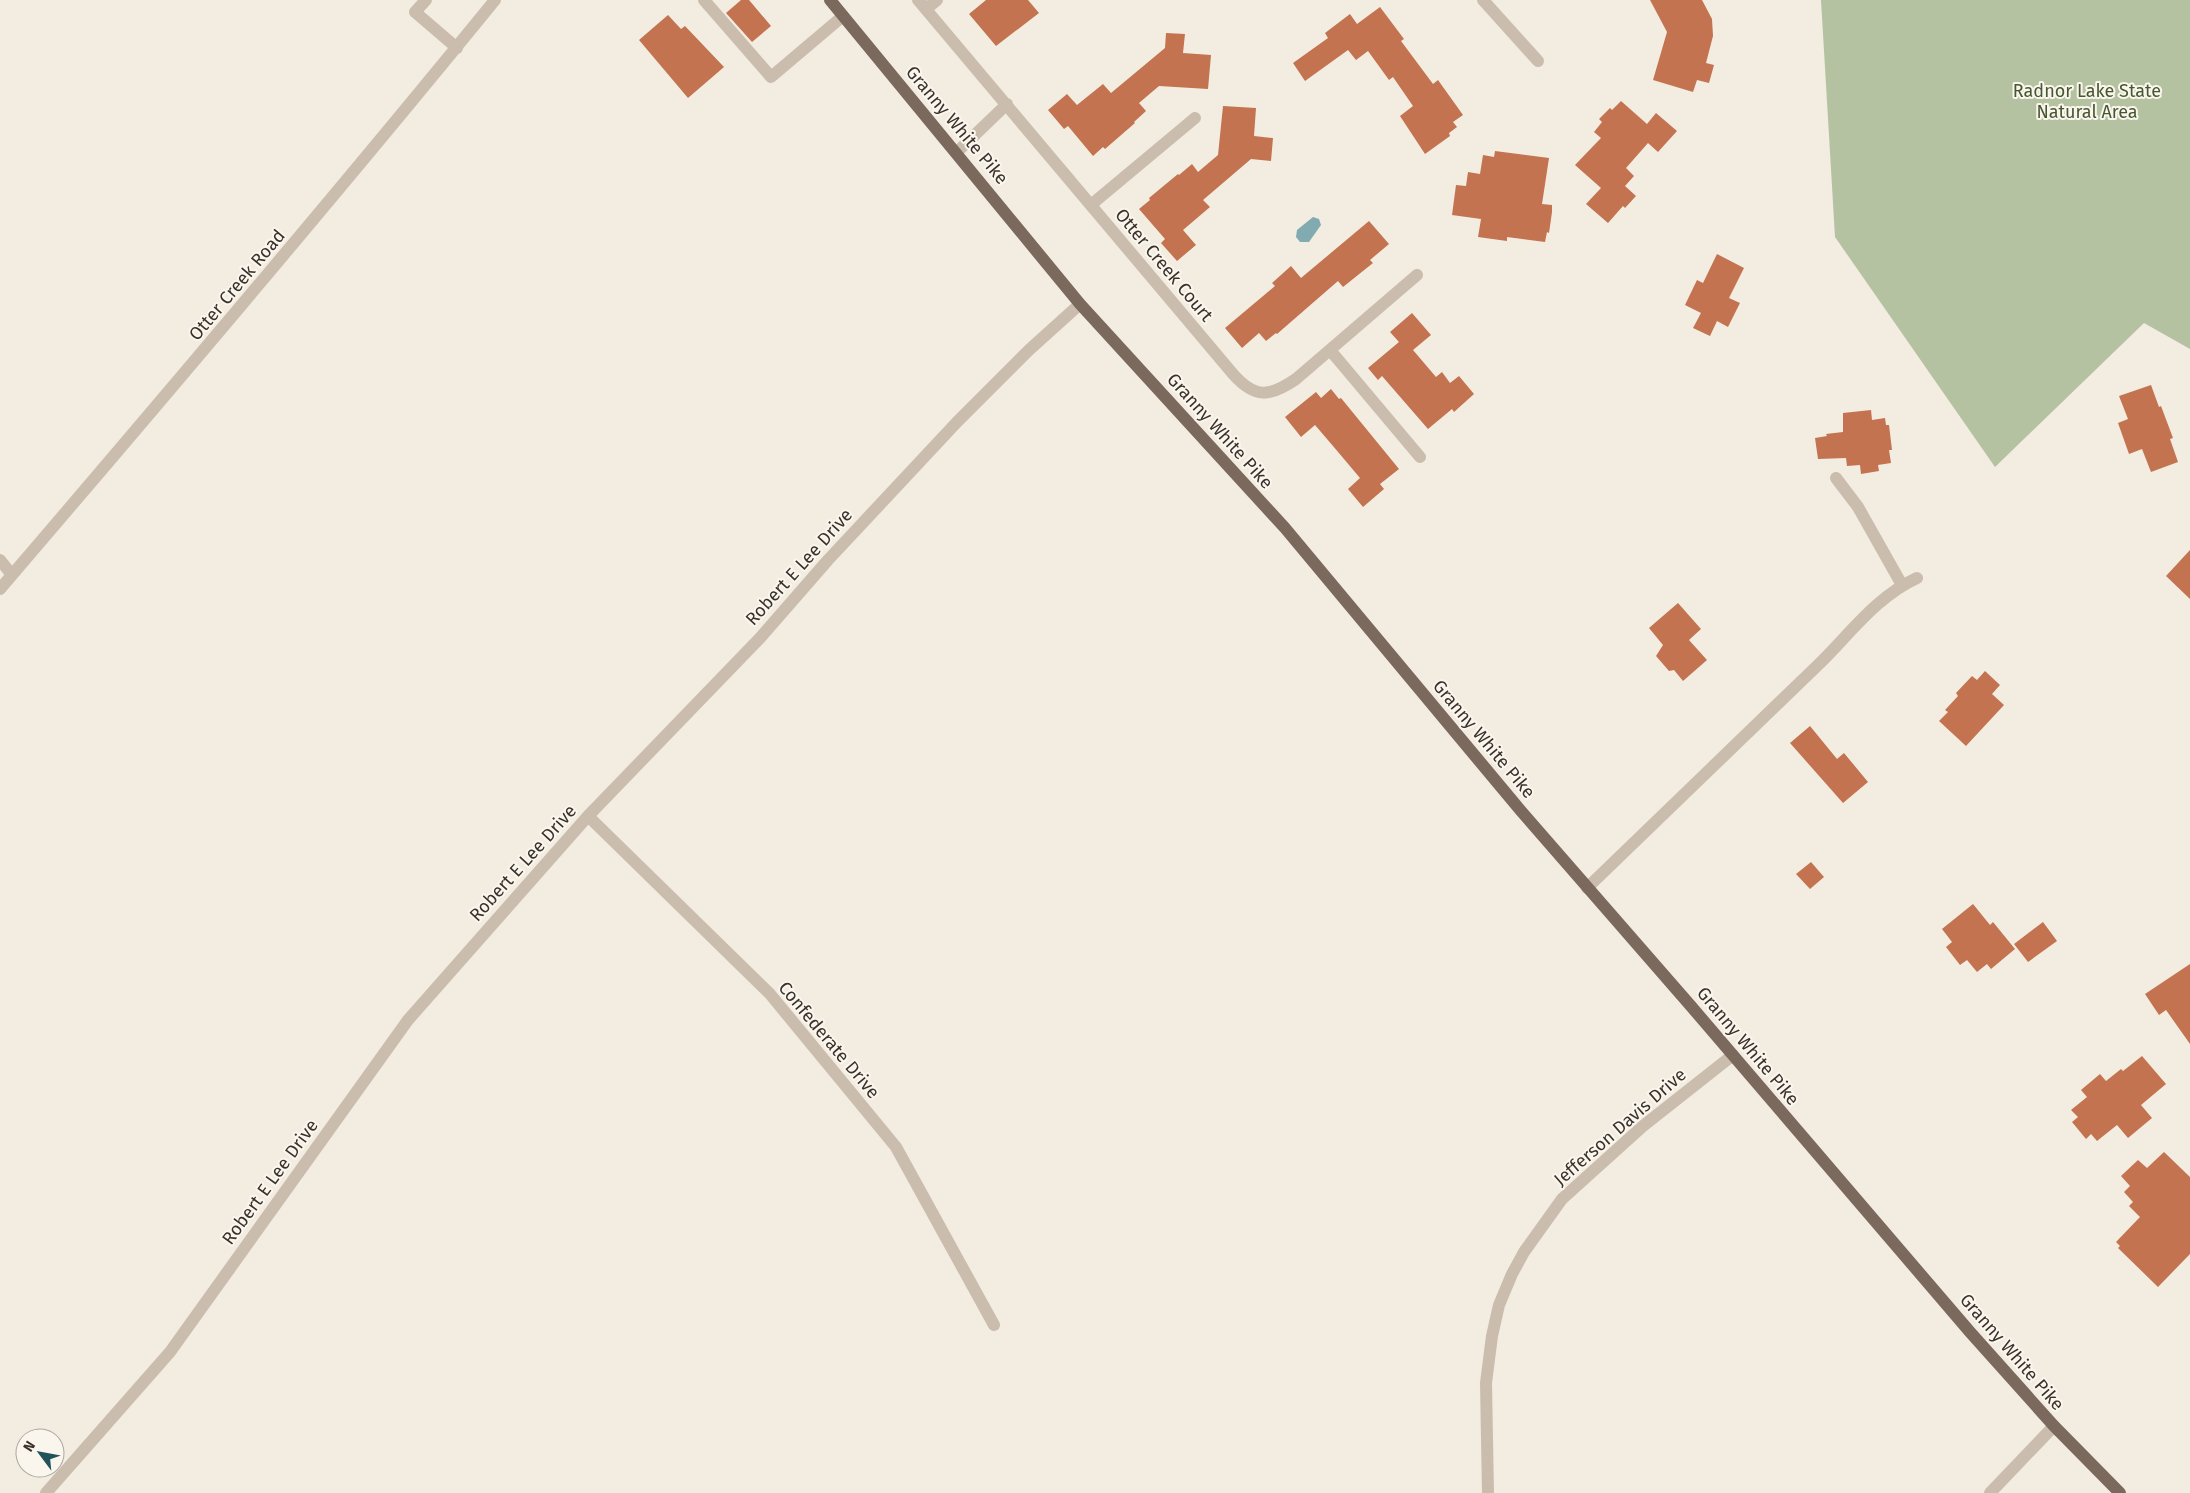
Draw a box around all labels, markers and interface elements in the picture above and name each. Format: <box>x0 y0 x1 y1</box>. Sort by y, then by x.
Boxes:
street label: Granny White Pike <box>901 61 1013 189</box>
park label: Radnor Lake State Natural Area <box>2013 80 2161 123</box>
street label: Otter Creek Court <box>1110 204 1218 326</box>
street label: Otter Creek Road <box>184 225 290 345</box>
street label: Granny White Pike <box>1162 369 1278 493</box>
street label: Robert E Lee Drive <box>741 504 857 630</box>
street label: Granny White Pike <box>1428 675 1540 803</box>
street label: Robert E Lee Drive <box>465 800 581 926</box>
street label: Confederate Drive <box>774 977 884 1103</box>
street label: Granny White Pike <box>1692 982 1804 1110</box>
street label: Jefferson Davis Drive <box>1549 1064 1691 1190</box>
street label: Robert E Lee Drive <box>217 1115 323 1249</box>
street label: Granny White Pike <box>1955 1289 2069 1415</box>
north arrow <box>15 1428 65 1478</box>
text: N <box>20 1438 39 1455</box>

